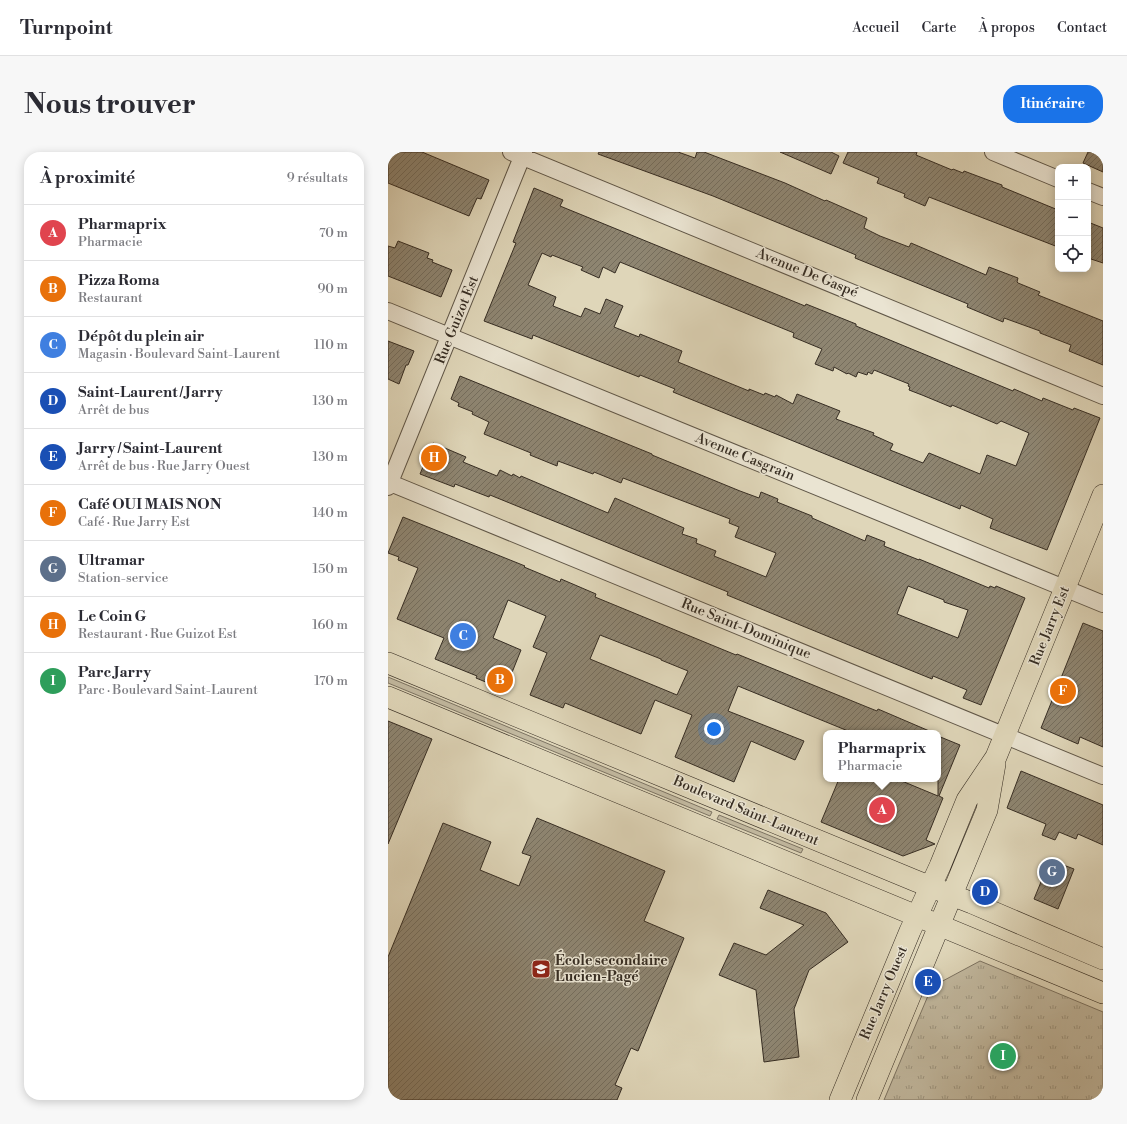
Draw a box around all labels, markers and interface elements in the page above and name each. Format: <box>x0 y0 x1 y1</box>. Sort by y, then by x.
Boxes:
text: Turnpoint <box>20 16 113 40</box>
text: Accueil <box>852 19 899 37</box>
text: Carte <box>921 19 956 37</box>
text: À propos <box>978 19 1035 37</box>
text: Contact <box>1057 19 1107 37</box>
button: Itinéraire <box>1003 85 1103 123</box>
text: Nous trouver <box>24 87 196 122</box>
map controls <box>1055 164 1091 272</box>
button: + <box>1055 164 1091 200</box>
text: À proximité <box>40 167 135 189</box>
text: 9 résultats <box>287 170 348 186</box>
button: − <box>1055 200 1091 236</box>
text: Pharmaprix <box>78 215 166 234</box>
text: A <box>48 225 58 241</box>
text: 70 m <box>319 225 348 241</box>
text: Pharmacie <box>78 234 142 250</box>
button: locate <box>1055 236 1091 272</box>
street label: Avenue De Gaspé <box>752 244 861 302</box>
text: Pizza Roma <box>78 271 160 290</box>
street label: Rue Guizot Est <box>431 273 483 367</box>
text: B <box>48 281 58 297</box>
text: 90 m <box>317 281 348 297</box>
text: Restaurant <box>78 290 143 306</box>
text: Dépôt du plein air <box>78 327 204 346</box>
text: C <box>48 337 58 353</box>
text: 110 m <box>314 337 348 353</box>
text: Magasin · Boulevard Saint-Laurent <box>78 346 280 362</box>
text: Saint-Laurent / Jarry <box>78 383 222 402</box>
text: D <box>48 393 58 409</box>
text: 130 m <box>313 393 348 409</box>
text: Arrêt de bus <box>78 402 149 418</box>
street label: Avenue Casgrain <box>692 429 798 485</box>
text: Jarry / Saint-Laurent <box>78 439 222 458</box>
pin: H <box>421 443 447 473</box>
text: E <box>48 449 58 465</box>
text: 130 m <box>313 449 348 465</box>
text: Arrêt de bus · Rue Jarry Ouest <box>78 458 250 474</box>
text: Café OUI MAIS NON <box>78 495 222 514</box>
text: F <box>48 505 58 521</box>
text: 140 m <box>312 505 348 521</box>
text: Café · Rue Jarry Est <box>78 514 190 530</box>
text: Ultramar <box>78 551 145 570</box>
text: G <box>48 561 58 577</box>
text: 150 m <box>313 561 348 577</box>
text: Station-service <box>78 570 168 586</box>
street label: Rue Jarry Est <box>1026 584 1074 668</box>
street label: Rue Saint-Dominique <box>678 595 814 663</box>
text: Le Coin G <box>78 607 146 626</box>
text: H <box>48 617 58 633</box>
text: 160 m <box>312 617 348 633</box>
pin: C <box>450 621 476 651</box>
text: Restaurant · Rue Guizot Est <box>78 626 237 642</box>
text: Parc Jarry <box>78 663 151 682</box>
pin: B <box>487 665 513 695</box>
text: I <box>50 673 56 689</box>
text: 170 m <box>314 673 348 689</box>
pin: F <box>1050 676 1076 706</box>
text: Parc · Boulevard Saint-Laurent <box>78 682 258 698</box>
your location <box>704 719 724 739</box>
popup <box>823 730 941 782</box>
text: Pharmaprix <box>838 739 926 758</box>
text: Pharmacie <box>838 758 902 774</box>
street label: Boulevard Saint-Laurent <box>669 772 822 850</box>
pin: A <box>869 795 895 825</box>
pin: G <box>1039 857 1065 887</box>
pin: D <box>972 877 998 907</box>
street label: Rue Jarry Ouest <box>856 943 912 1043</box>
place label: École secondaire Lucien-Pagé <box>555 950 668 986</box>
school or university icon: École secondaire Lucien-Pagé <box>530 958 552 980</box>
pin: E <box>915 967 941 997</box>
pin: I <box>990 1041 1016 1071</box>

